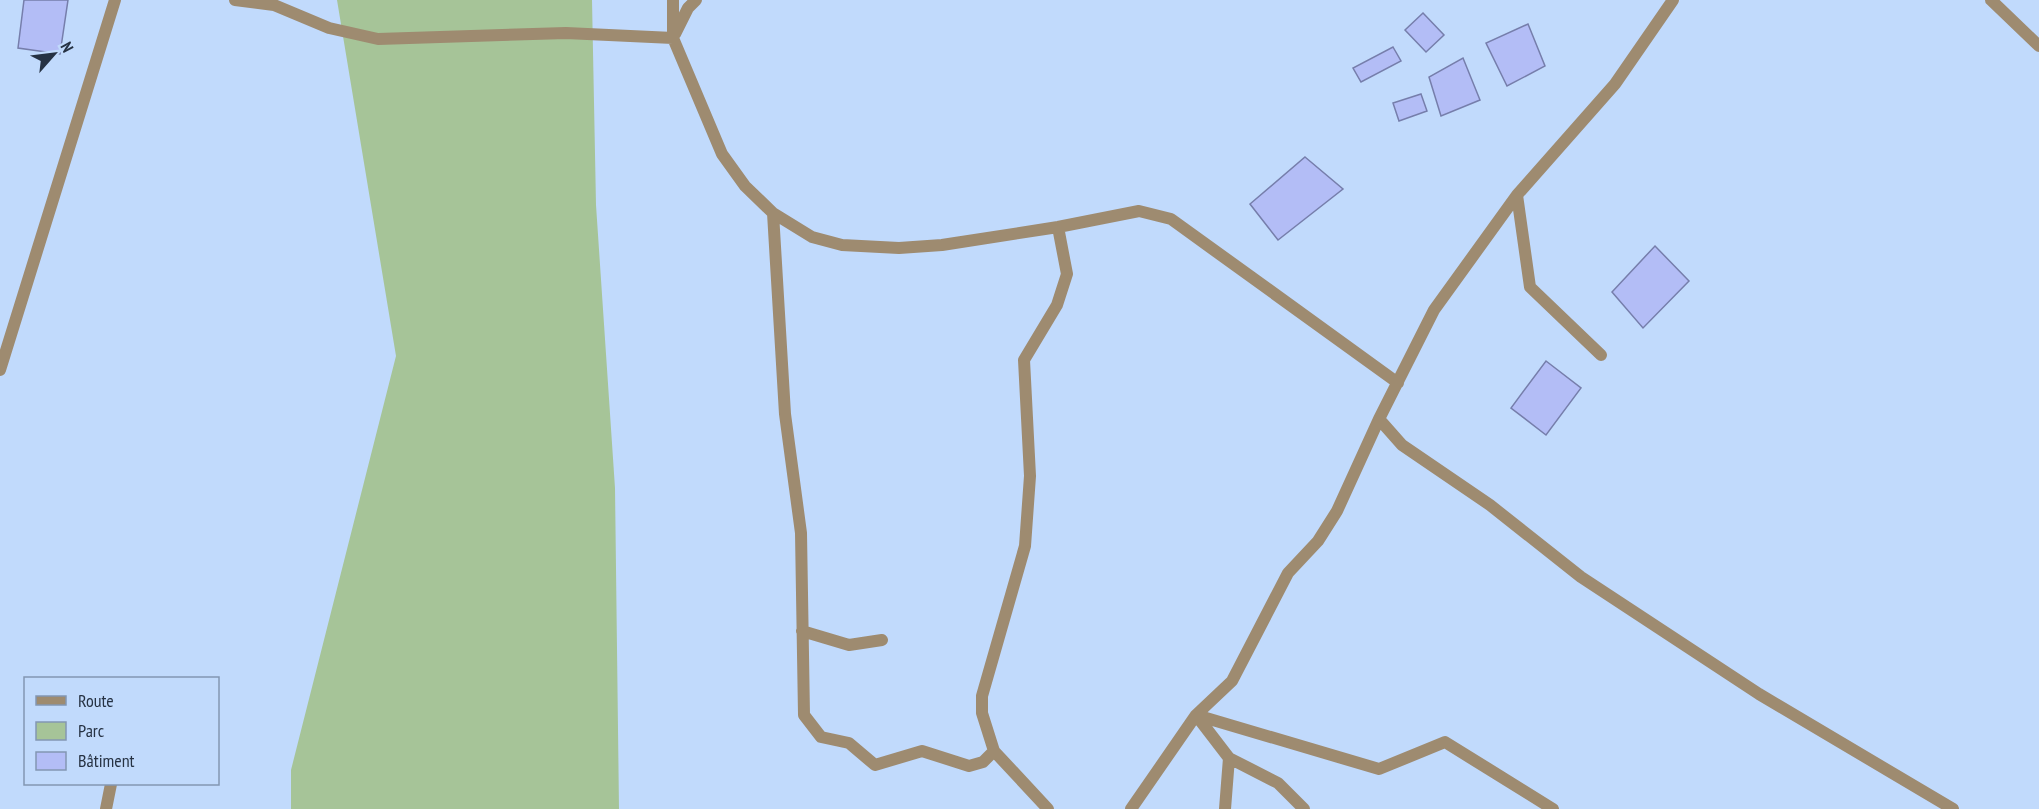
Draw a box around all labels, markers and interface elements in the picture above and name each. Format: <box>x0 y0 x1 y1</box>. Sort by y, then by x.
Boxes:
north arrow <box>24 24 84 84</box>
text: N <box>56 38 78 55</box>
legend <box>24 677 219 785</box>
text: Route <box>78 689 114 712</box>
text: Parc <box>78 719 105 742</box>
text: Bâtiment <box>78 749 135 772</box>

